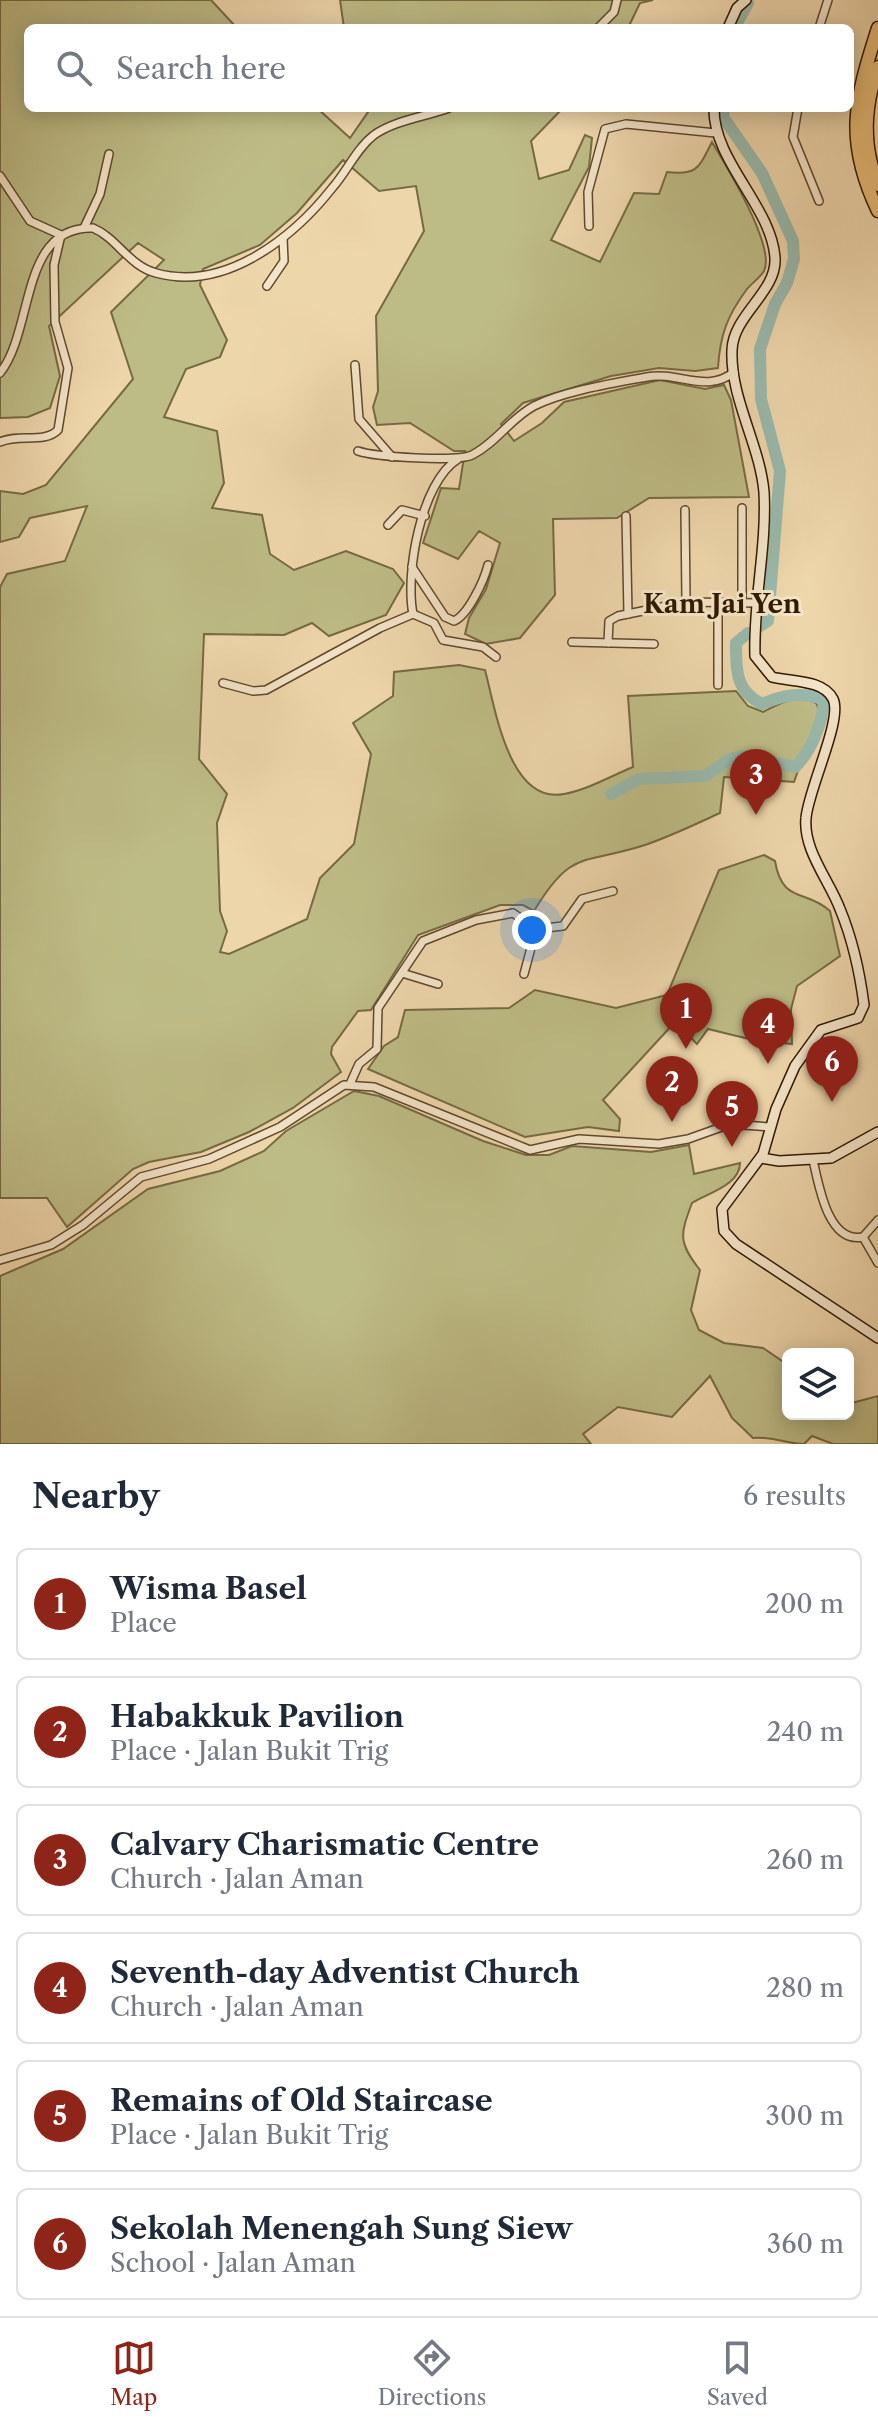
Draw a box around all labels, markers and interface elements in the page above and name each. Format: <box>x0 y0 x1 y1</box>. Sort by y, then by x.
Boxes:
search box <box>24 24 854 112</box>
icon: search <box>52 46 96 90</box>
text: Search here <box>116 50 286 87</box>
district label: Kam Jai Yen <box>643 588 801 620</box>
pin: 3 <box>730 749 782 815</box>
your location <box>512 910 552 950</box>
pin: 1 <box>660 983 712 1049</box>
pin: 4 <box>742 998 794 1064</box>
pin: 6 <box>806 1036 858 1102</box>
pin: 2 <box>646 1056 698 1122</box>
pin: 5 <box>706 1081 758 1147</box>
map controls <box>782 1348 854 1420</box>
button: layers <box>782 1348 854 1420</box>
text: Nearby <box>32 1475 160 1517</box>
text: 6 results <box>743 1480 846 1512</box>
text: Wisma Basel <box>110 1570 307 1607</box>
text: 1 <box>54 1588 66 1620</box>
text: 200 m <box>765 1588 844 1620</box>
text: Place <box>110 1607 177 1639</box>
text: Habakkuk Pavilion <box>110 1698 404 1735</box>
text: 2 <box>52 1716 68 1748</box>
text: 240 m <box>766 1716 844 1748</box>
text: Place · Jalan Bukit Trig <box>110 1735 388 1767</box>
text: Calvary Charismatic Centre <box>110 1826 539 1863</box>
text: 3 <box>53 1844 67 1876</box>
text: 260 m <box>766 1844 844 1876</box>
text: Church · Jalan Aman <box>110 1863 364 1895</box>
text: Seventh-day Adventist Church <box>110 1954 580 1991</box>
text: 4 <box>52 1972 68 2004</box>
text: 280 m <box>766 1972 844 2004</box>
text: Church · Jalan Aman <box>110 1991 364 2023</box>
text: Remains of Old Staircase <box>110 2082 493 2119</box>
text: 5 <box>53 2100 67 2132</box>
text: 300 m <box>766 2100 844 2132</box>
text: Place · Jalan Bukit Trig <box>110 2119 388 2151</box>
text: Sekolah Menengah Sung Siew <box>110 2210 572 2247</box>
text: 6 <box>52 2228 68 2260</box>
text: 360 m <box>767 2228 844 2260</box>
text: School · Jalan Aman <box>110 2247 356 2279</box>
tab: Map <box>110 2336 157 2411</box>
tab: Directions <box>378 2336 486 2411</box>
tab: Saved <box>707 2336 768 2411</box>

